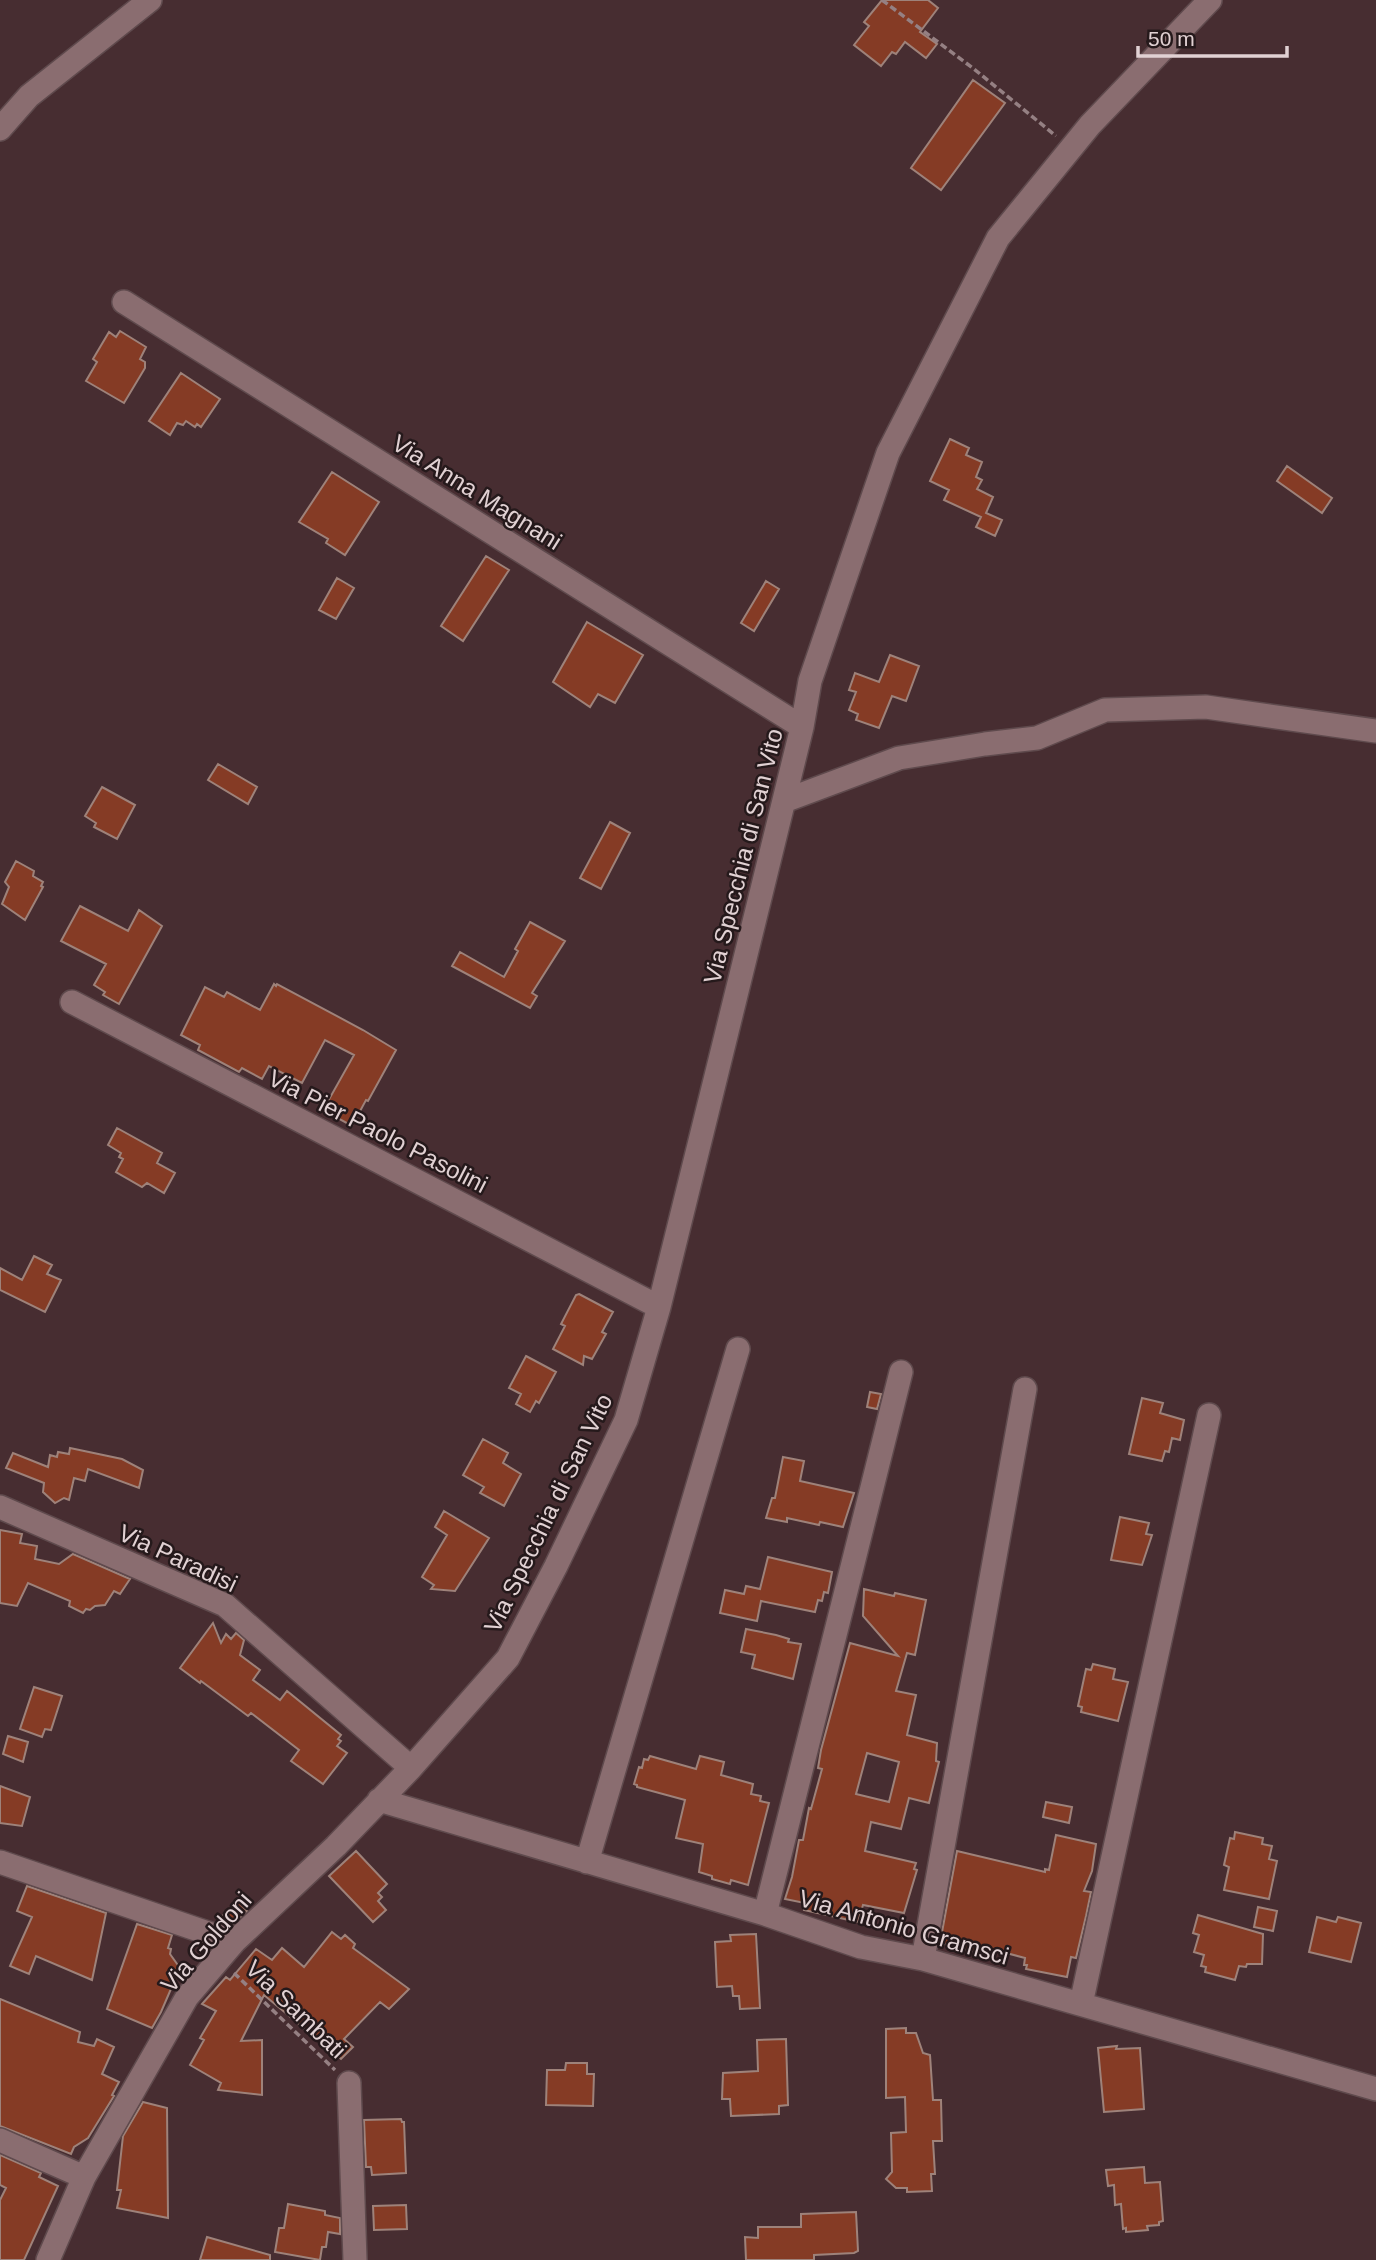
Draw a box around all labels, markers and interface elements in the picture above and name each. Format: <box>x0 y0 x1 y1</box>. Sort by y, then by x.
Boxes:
scale bar <box>1138 14 1287 58</box>
text: 50 m <box>1148 27 1195 50</box>
street label: Via Anna Magnani <box>387 429 567 555</box>
street label: Via Specchia di San Vito <box>698 726 788 986</box>
street label: Via Pier Paolo Pasolini <box>264 1064 492 1198</box>
street label: Via Specchia di San Vito <box>478 1389 618 1637</box>
street label: Via Paradisi <box>114 1519 242 1597</box>
street label: Via Antonio Gramsci <box>796 1884 1012 1970</box>
street label: Via Goldoni <box>155 1886 257 1998</box>
street label: Via Sambati <box>240 1954 352 2064</box>

